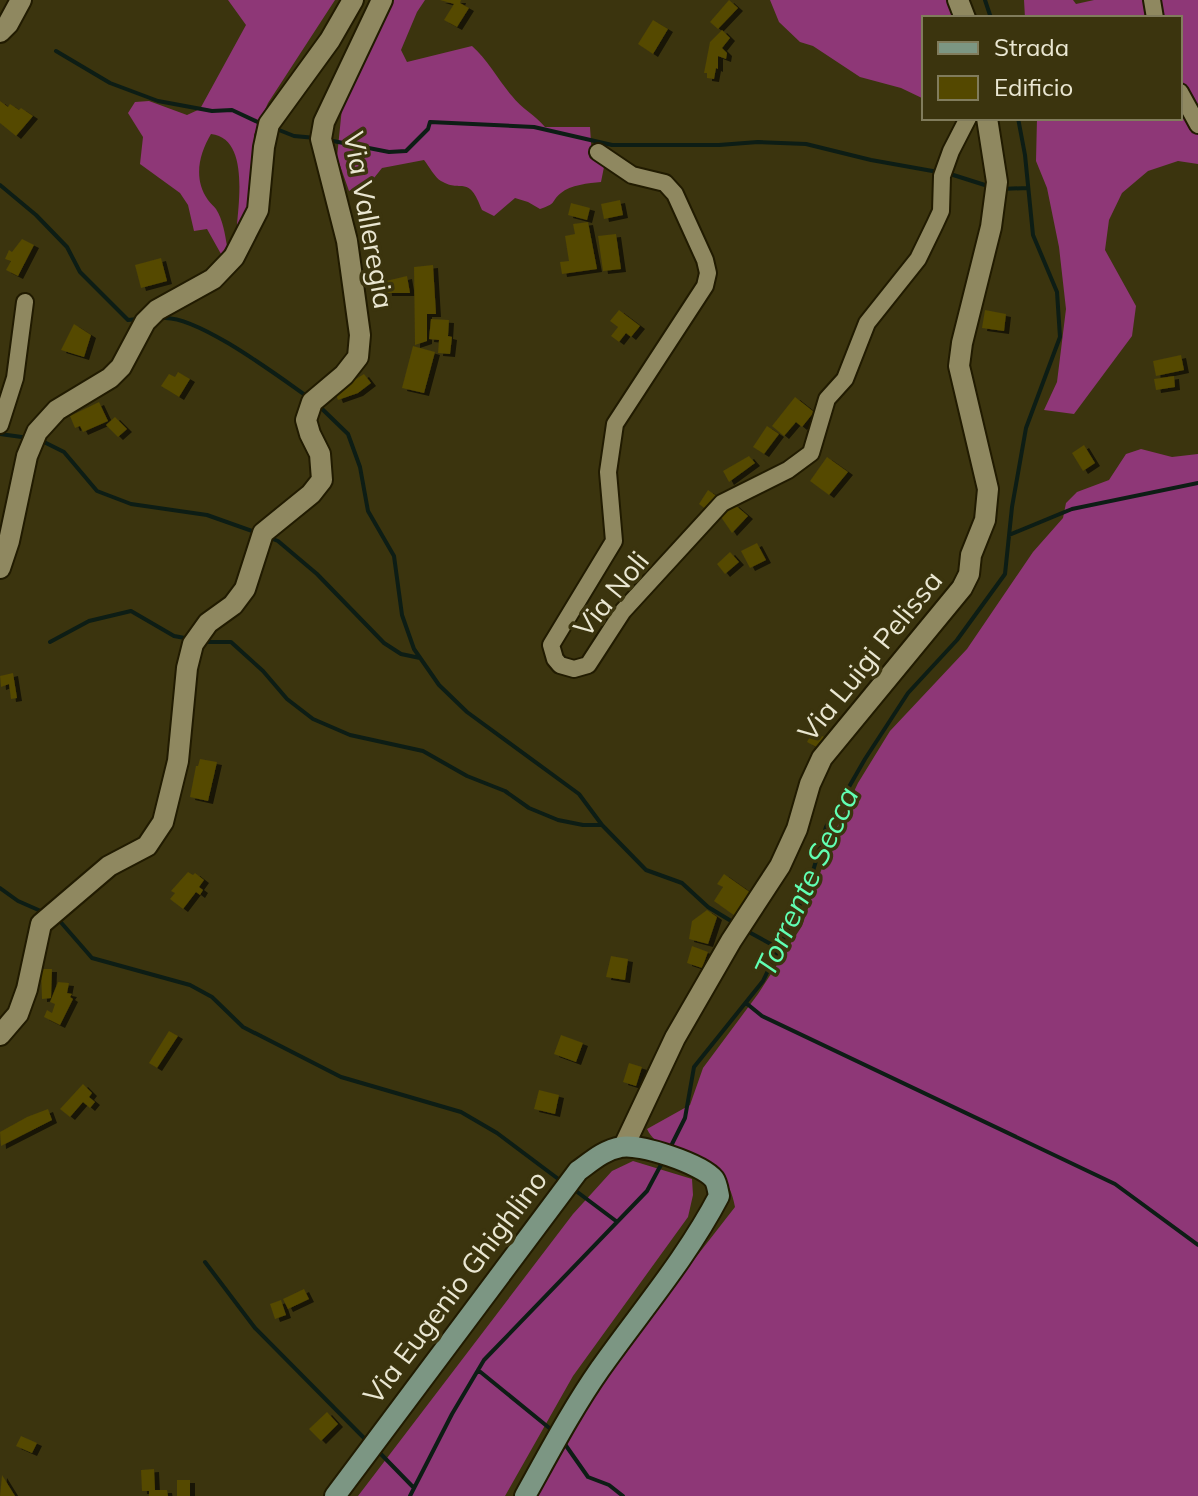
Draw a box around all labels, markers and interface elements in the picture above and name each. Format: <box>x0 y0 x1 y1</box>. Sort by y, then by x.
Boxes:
legend <box>922 16 1182 120</box>
text: Strada <box>994 32 1069 62</box>
text: Edificio <box>994 72 1073 102</box>
street label: Via Valleregia <box>337 129 402 311</box>
street label: Via Noli <box>565 544 656 644</box>
street label: Via Luigi Pelissa <box>790 563 949 748</box>
water label: Torrente Secca <box>746 781 867 983</box>
street label: Via Eugenio Ghighlino <box>355 1163 554 1411</box>

